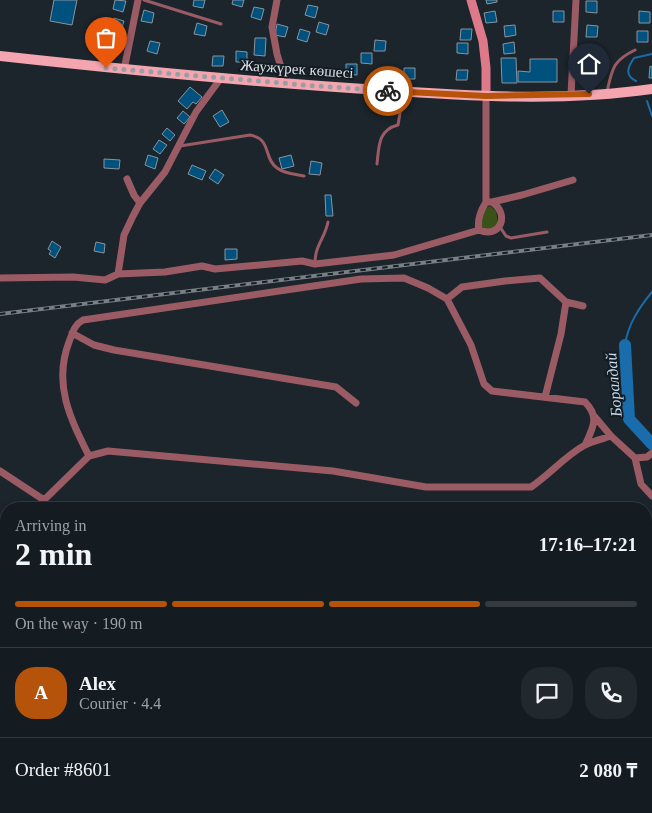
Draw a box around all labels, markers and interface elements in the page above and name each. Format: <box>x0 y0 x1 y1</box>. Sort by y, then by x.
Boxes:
pin <box>85 17 127 68</box>
icon: bag <box>92 24 120 52</box>
pin <box>568 43 610 94</box>
icon: home <box>575 50 603 78</box>
street label: Жаужүрек көшесі <box>240 57 354 81</box>
courier <box>363 66 413 116</box>
icon: bike <box>374 77 402 105</box>
water label: Боралдай <box>602 352 626 419</box>
text: Arriving in <box>15 517 87 534</box>
text: 17:16–17:21 <box>539 534 637 555</box>
text: 2 min <box>15 536 92 572</box>
text: On the way · 190 m <box>15 615 143 632</box>
button: chat <box>521 667 573 719</box>
button: phone <box>585 667 637 719</box>
text: Alex <box>79 673 116 694</box>
text: A <box>34 682 48 703</box>
text: Courier · 4.4 <box>79 695 161 712</box>
text: Order #8601 <box>15 759 112 780</box>
text: 2 080 ₸ <box>579 760 637 781</box>

